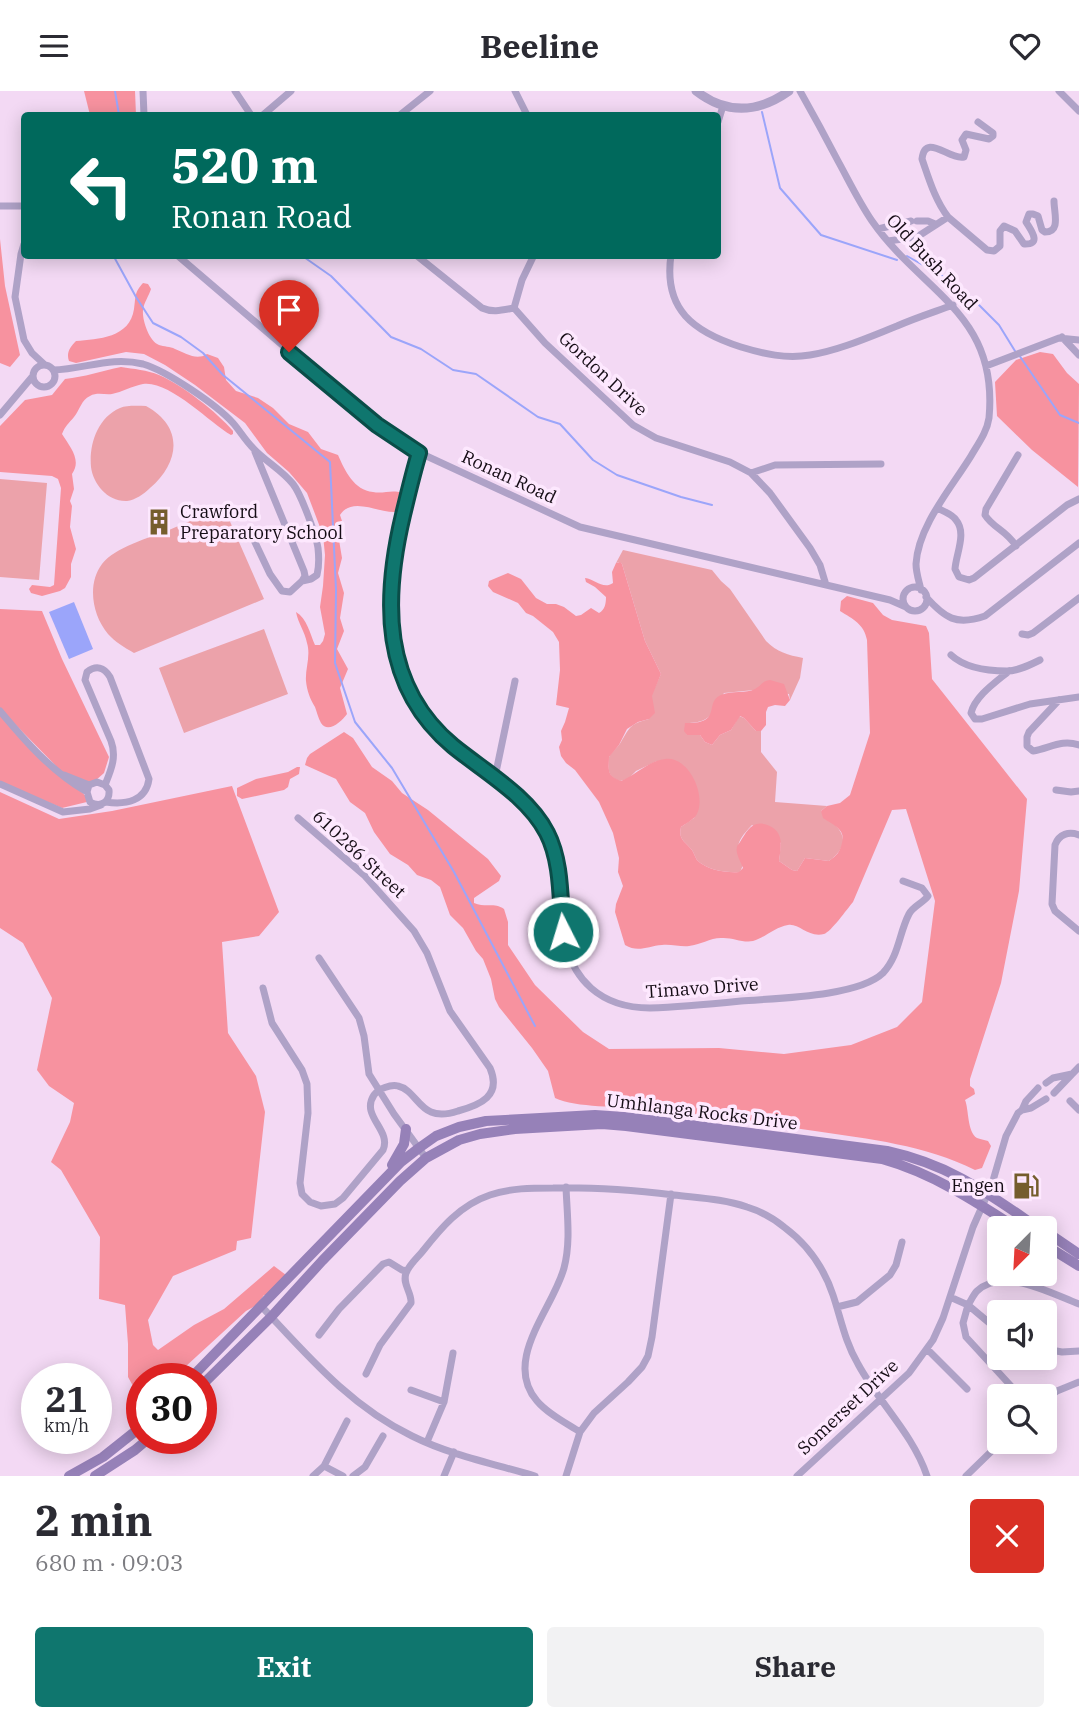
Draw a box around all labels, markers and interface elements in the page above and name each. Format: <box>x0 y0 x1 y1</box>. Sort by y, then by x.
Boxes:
text: Beeline <box>480 25 599 67</box>
icon: menu <box>35 27 73 65</box>
icon: heart <box>1006 27 1044 65</box>
text: 520 m <box>171 133 318 196</box>
icon: left <box>56 140 147 231</box>
text: Ronan Road <box>171 195 352 237</box>
street label: Old Bush Road <box>882 209 983 315</box>
pin <box>259 280 319 352</box>
icon: arrive <box>270 291 308 329</box>
street label: Gordon Drive <box>554 327 653 421</box>
street label: Ronan Road <box>458 445 560 509</box>
place label: Crawford Preparatory School <box>180 500 343 544</box>
building icon: Crawford Preparatory School <box>144 507 174 537</box>
street label: 610286 Street <box>308 804 411 903</box>
position arrow <box>526 895 600 969</box>
street label: Timavo Drive <box>645 972 759 1003</box>
street label: Umhlanga Rocks Drive <box>605 1088 799 1135</box>
fuel station icon: Engen <box>1011 1171 1041 1201</box>
place label: Engen <box>951 1174 1005 1197</box>
north arrow <box>987 1216 1057 1286</box>
map controls <box>987 1216 1057 1454</box>
button: sound <box>987 1300 1057 1370</box>
street label: Somerset Drive <box>792 1354 903 1459</box>
speed limit sign: 30 <box>126 1363 217 1454</box>
text: 21 <box>45 1376 88 1422</box>
button: search <box>987 1384 1057 1454</box>
text: km/h <box>44 1414 89 1437</box>
text: 2 min <box>35 1493 153 1548</box>
button: close <box>970 1499 1044 1573</box>
text: 680 m · 09:03 <box>35 1547 184 1577</box>
button: Exit <box>35 1627 533 1707</box>
button: Share <box>547 1627 1044 1707</box>

